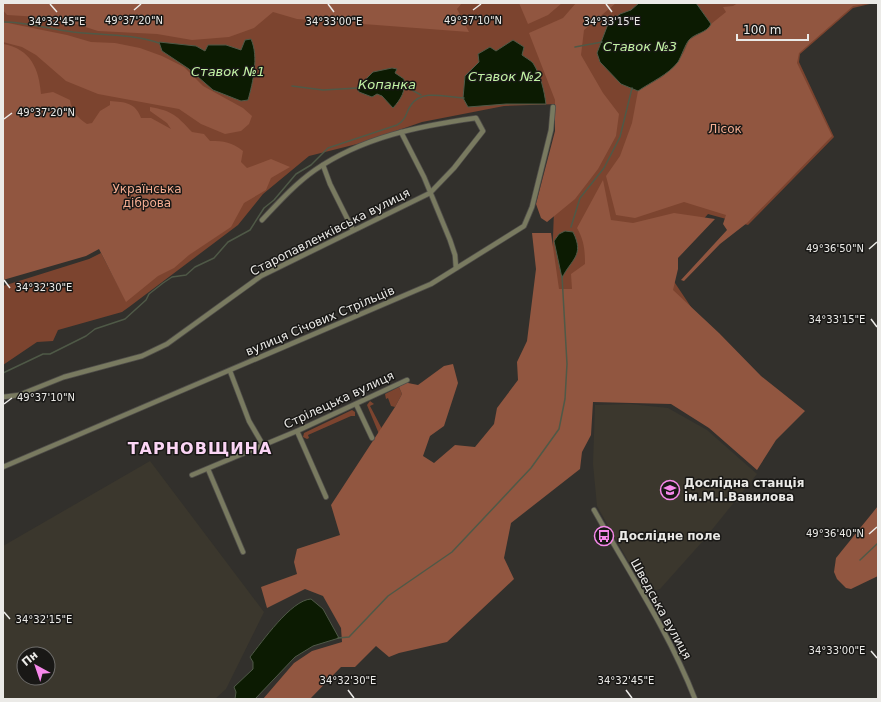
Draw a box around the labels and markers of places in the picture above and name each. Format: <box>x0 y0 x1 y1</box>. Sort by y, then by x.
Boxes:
place label: Дослідна станція ім.М.І.Вавилова <box>684 476 804 504</box>
school or university icon: Дослідна станція ім.М.І.Вавилова <box>659 479 681 501</box>
bus stop icon: Дослідне поле <box>593 525 615 547</box>
place label: Дослідне поле <box>618 529 721 543</box>

